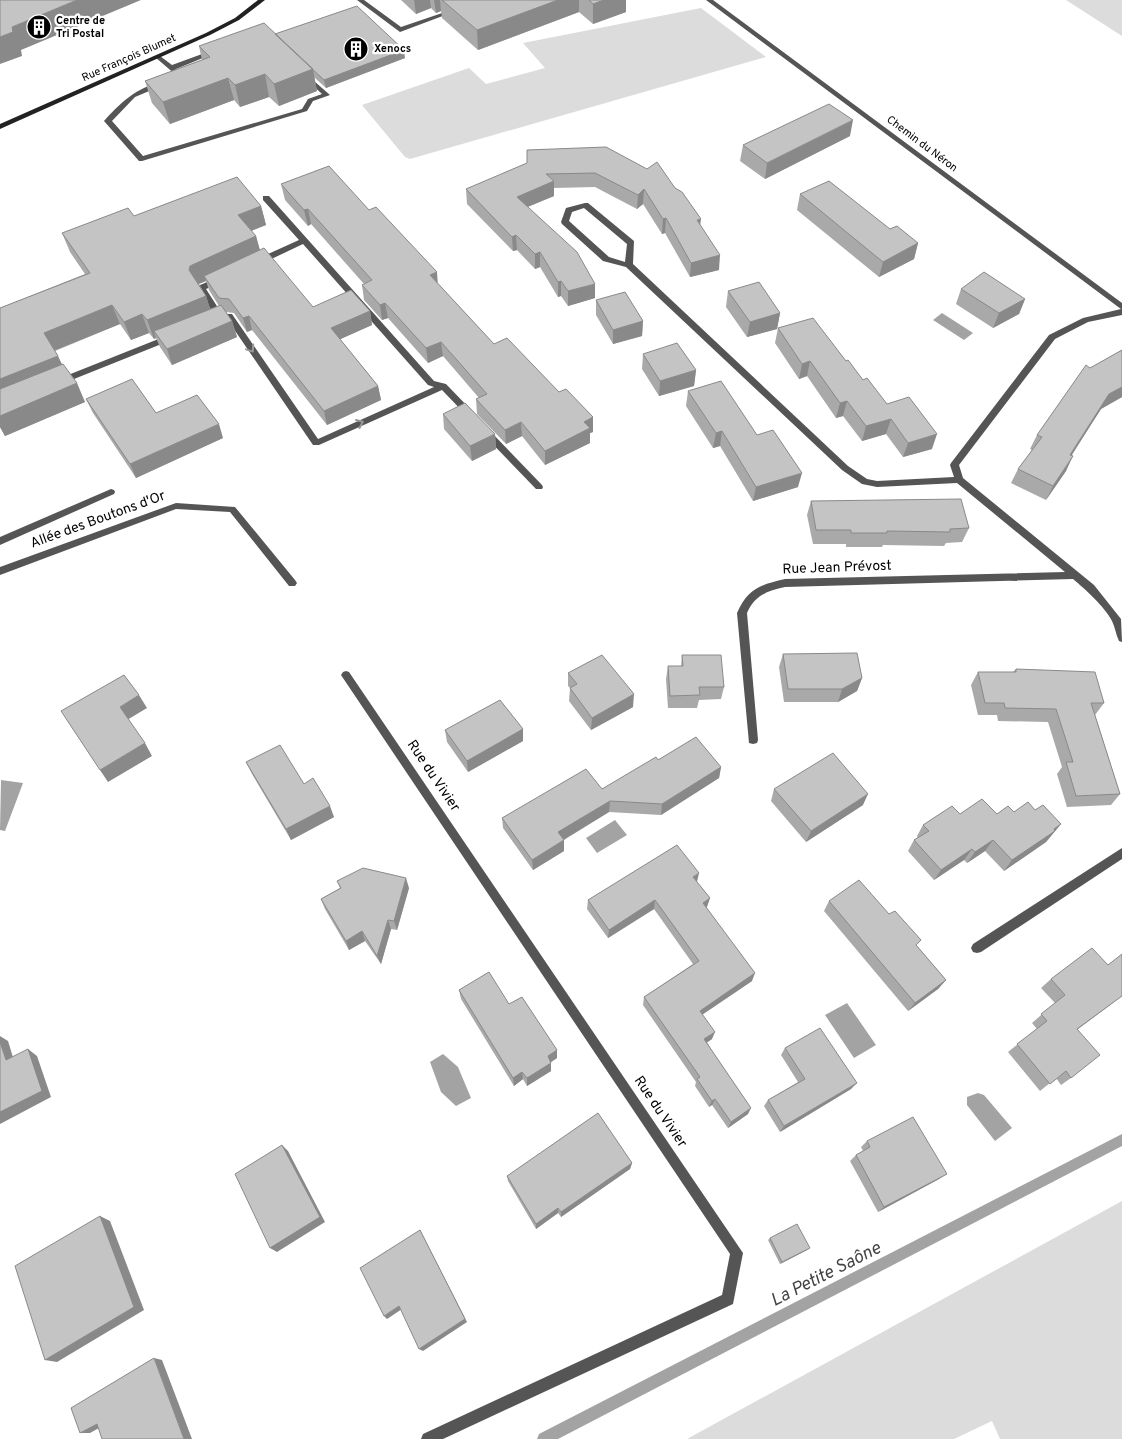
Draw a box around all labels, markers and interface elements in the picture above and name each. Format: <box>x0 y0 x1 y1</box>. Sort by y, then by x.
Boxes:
building icon: Centre de Tri Postal <box>26 14 52 40</box>
place label: Centre de Tri Postal <box>56 14 105 41</box>
street label: Rue François Blumet <box>80 31 178 85</box>
building icon: Xenocs <box>343 36 369 62</box>
place label: Xenocs <box>374 42 411 56</box>
street label: Chemin du Néron <box>884 113 960 175</box>
one-way arrow <box>245 343 254 352</box>
one-way arrow <box>355 419 364 430</box>
street label: Allée des Boutons d'Or <box>28 487 168 552</box>
street label: Rue Jean Prévost <box>782 558 892 578</box>
street label: Rue du Vivier <box>403 737 463 816</box>
street label: Rue du Vivier <box>630 1073 690 1152</box>
water label: La Petite Saône <box>767 1237 886 1313</box>

